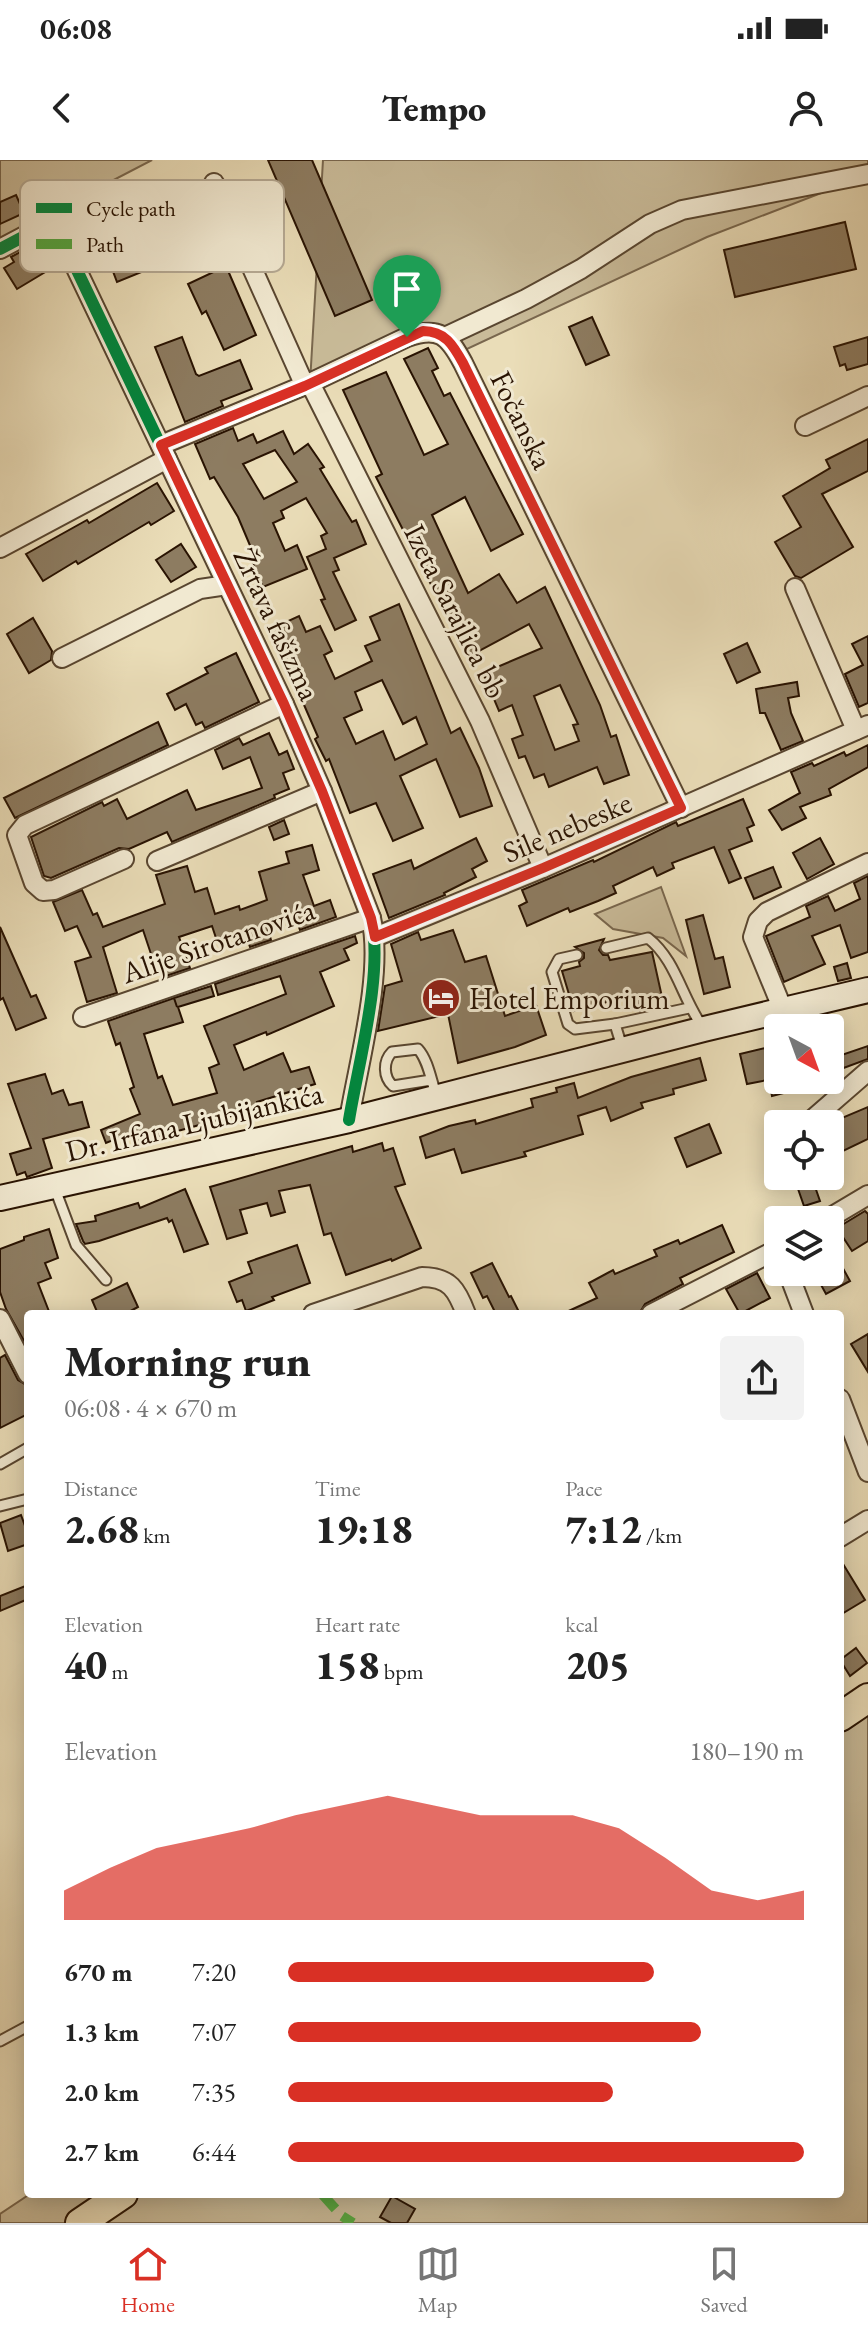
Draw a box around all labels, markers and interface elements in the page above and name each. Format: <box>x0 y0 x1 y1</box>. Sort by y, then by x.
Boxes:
text: 06:08 <box>40 9 112 48</box>
text: Tempo <box>382 85 486 132</box>
icon: back <box>40 86 84 130</box>
icon: person <box>784 86 828 130</box>
legend <box>20 180 284 272</box>
text: Cycle path <box>86 194 176 223</box>
text: Path <box>86 230 124 259</box>
pin <box>373 255 441 337</box>
icon: arrive <box>385 267 429 311</box>
street label: Fočanska <box>482 364 562 476</box>
street label: Izeta Sarajlica bb <box>395 517 517 705</box>
street label: Žrtava fašizma <box>225 541 329 707</box>
street label: Sile nebeske <box>497 782 637 872</box>
street label: Alije Sirotanovića <box>115 890 320 993</box>
hotel icon: Hotel Emporium <box>420 977 462 1019</box>
place label: Hotel Emporium <box>469 979 670 1018</box>
north arrow <box>764 1014 844 1094</box>
map controls <box>764 1014 844 1286</box>
street label: Dr. Irfana Ljubijankića <box>61 1073 327 1171</box>
button: locate <box>764 1110 844 1190</box>
button: layers <box>764 1206 844 1286</box>
text: Morning run <box>64 1332 311 1389</box>
button: share <box>720 1336 804 1420</box>
text: 06:08 · 4 × 670 m <box>64 1391 237 1425</box>
text: Distance <box>64 1474 137 1503</box>
text: Time <box>315 1474 360 1503</box>
text: Pace <box>565 1474 602 1503</box>
text: 2.68 <box>64 1503 139 1555</box>
text: 19:18 <box>315 1503 413 1555</box>
text: 7:12 <box>565 1503 642 1555</box>
text: km <box>139 1521 171 1550</box>
text: /km <box>642 1521 682 1550</box>
text: Elevation <box>64 1610 143 1639</box>
text: Heart rate <box>315 1610 400 1639</box>
text: kcal <box>565 1610 598 1639</box>
text: 40 <box>64 1639 107 1691</box>
text: 158 <box>315 1639 379 1691</box>
text: 205 <box>565 1639 630 1691</box>
text: m <box>107 1657 129 1686</box>
text: bpm <box>379 1657 424 1686</box>
text: Elevation <box>64 1734 158 1768</box>
text: 180–190 m <box>689 1734 804 1768</box>
text: 670 m <box>64 1955 132 1989</box>
text: 7:20 <box>192 1955 236 1989</box>
text: 1.3 km <box>64 2015 139 2049</box>
text: 7:07 <box>192 2015 236 2049</box>
text: 2.0 km <box>64 2075 139 2109</box>
text: 7:35 <box>192 2075 236 2109</box>
text: 2.7 km <box>64 2135 139 2169</box>
text: 6:44 <box>192 2135 236 2169</box>
tab: Home <box>120 2242 175 2319</box>
tab: Map <box>416 2242 460 2319</box>
tab: Saved <box>700 2242 748 2319</box>

